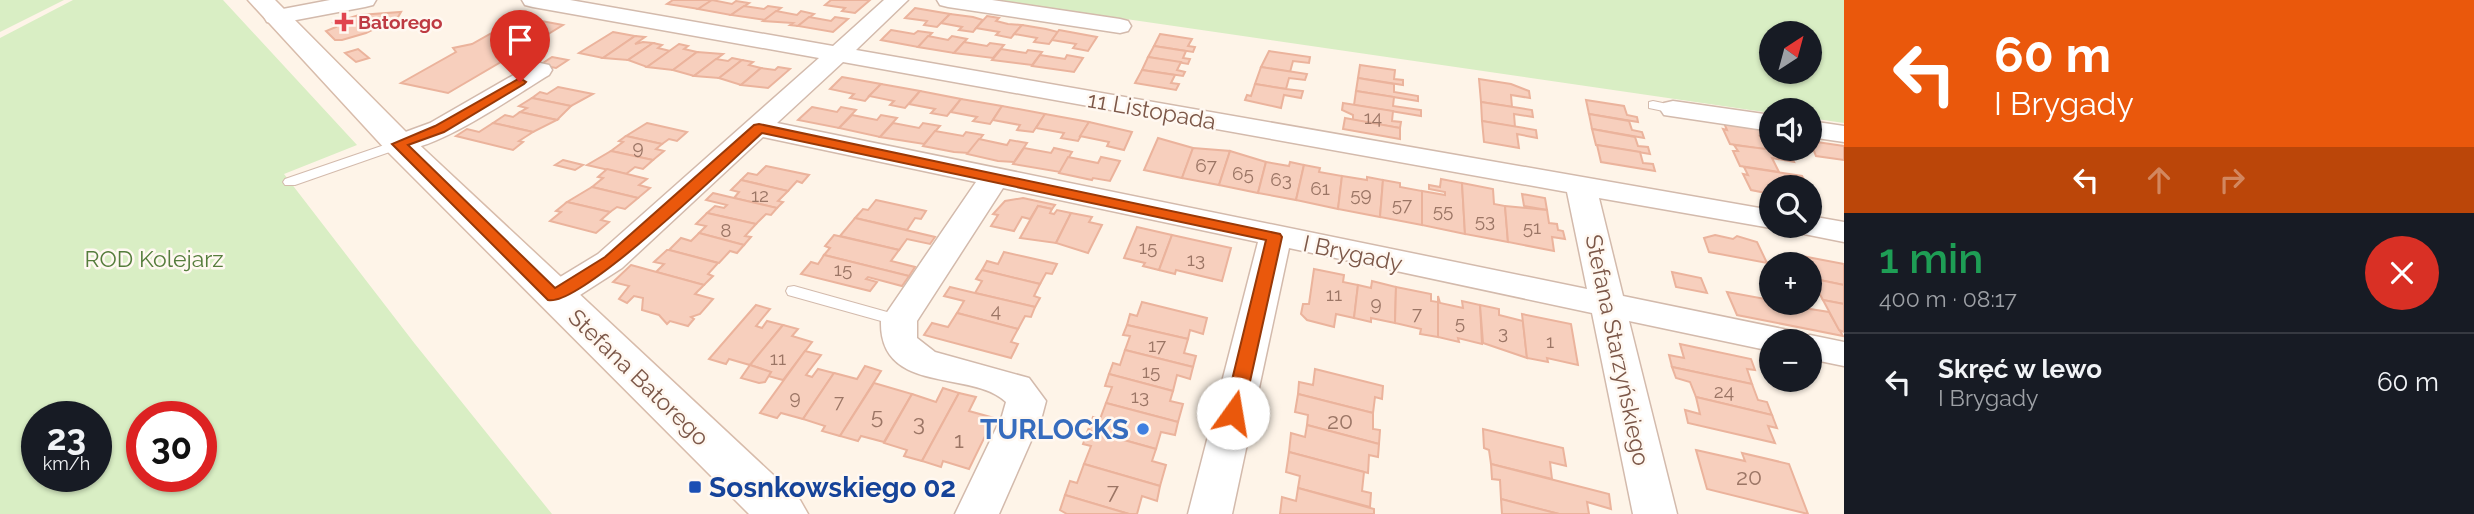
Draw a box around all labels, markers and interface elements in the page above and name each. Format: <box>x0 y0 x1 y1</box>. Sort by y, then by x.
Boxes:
pin <box>490 10 550 82</box>
place label: Batorego <box>358 11 443 33</box>
marker: Batorego <box>336 14 352 30</box>
icon: arrive <box>501 21 539 59</box>
north arrow <box>1759 21 1822 84</box>
map controls <box>1759 21 1822 392</box>
text: 60 m <box>1994 26 2111 83</box>
icon: left <box>1879 28 1970 119</box>
street label: 11 Listopada <box>1086 85 1218 135</box>
text: I Brygady <box>1994 85 2134 122</box>
button: sound <box>1759 98 1822 161</box>
house number: 14 <box>1364 106 1382 128</box>
house number: 9 <box>632 136 644 158</box>
house number: 67 <box>1195 154 1217 176</box>
icon: left <box>2067 161 2105 199</box>
icon: ahead <box>2140 161 2178 199</box>
icon: right <box>2213 161 2251 199</box>
house number: 65 <box>1232 162 1254 184</box>
house number: 63 <box>1270 168 1292 190</box>
button: search <box>1759 175 1822 238</box>
house number: 61 <box>1310 177 1330 199</box>
house number: 59 <box>1350 183 1372 205</box>
house number: 12 <box>751 184 769 206</box>
house number: 57 <box>1392 193 1412 215</box>
house number: 55 <box>1433 199 1453 221</box>
house number: 53 <box>1475 209 1495 231</box>
house number: 51 <box>1523 216 1541 238</box>
house number: 8 <box>720 219 732 241</box>
street label: I Brygady <box>1301 229 1405 277</box>
street label: Stefana Starzyńskiego <box>1580 232 1656 468</box>
text: 1 min <box>1879 234 1983 283</box>
house number: 15 <box>1139 236 1157 258</box>
button: close <box>2365 236 2439 310</box>
park label: ROD Kolejarz <box>84 245 224 272</box>
house number: 13 <box>1187 248 1205 270</box>
button: + <box>1759 252 1822 315</box>
house number: 15 <box>834 258 852 280</box>
house number: 11 <box>1326 283 1342 305</box>
text: 400 m · 08:17 <box>1879 285 2017 312</box>
house number: 9 <box>1370 292 1382 314</box>
house number: 4 <box>991 299 1001 321</box>
house number: 7 <box>1412 302 1422 324</box>
street label: Stefana Batorego <box>563 303 715 451</box>
house number: 5 <box>1455 311 1465 333</box>
house number: 3 <box>1498 321 1508 343</box>
button: − <box>1759 329 1822 392</box>
house number: 1 <box>1546 330 1554 352</box>
house number: 17 <box>1148 334 1166 356</box>
house number: 11 <box>770 347 786 369</box>
text: Skręć w lewo <box>1938 354 2102 384</box>
house number: 15 <box>1142 360 1160 382</box>
icon: left <box>1879 363 1917 401</box>
text: 60 m <box>2377 367 2439 397</box>
position arrow <box>1196 376 1270 450</box>
house number: 24 <box>1714 380 1734 402</box>
text: I Brygady <box>1938 384 2039 411</box>
house number: 13 <box>1131 385 1149 407</box>
house number: 9 <box>789 386 801 408</box>
house number: 7 <box>834 390 844 412</box>
speed limit sign: 30 <box>126 401 217 492</box>
house number: 5 <box>871 402 883 429</box>
house number: 20 <box>1327 407 1353 434</box>
house number: 3 <box>913 409 925 436</box>
place label: TURLOCKS <box>980 413 1129 446</box>
text: 23 <box>47 417 86 458</box>
marker: TURLOCKS <box>1135 421 1151 437</box>
house number: 1 <box>954 426 964 453</box>
text: km/h <box>43 453 90 474</box>
house number: 20 <box>1736 463 1762 490</box>
place label: Sosnkowskiego 02 <box>709 471 956 504</box>
house number: 7 <box>1107 477 1120 504</box>
marker: Sosnkowskiego 02 <box>687 479 703 495</box>

